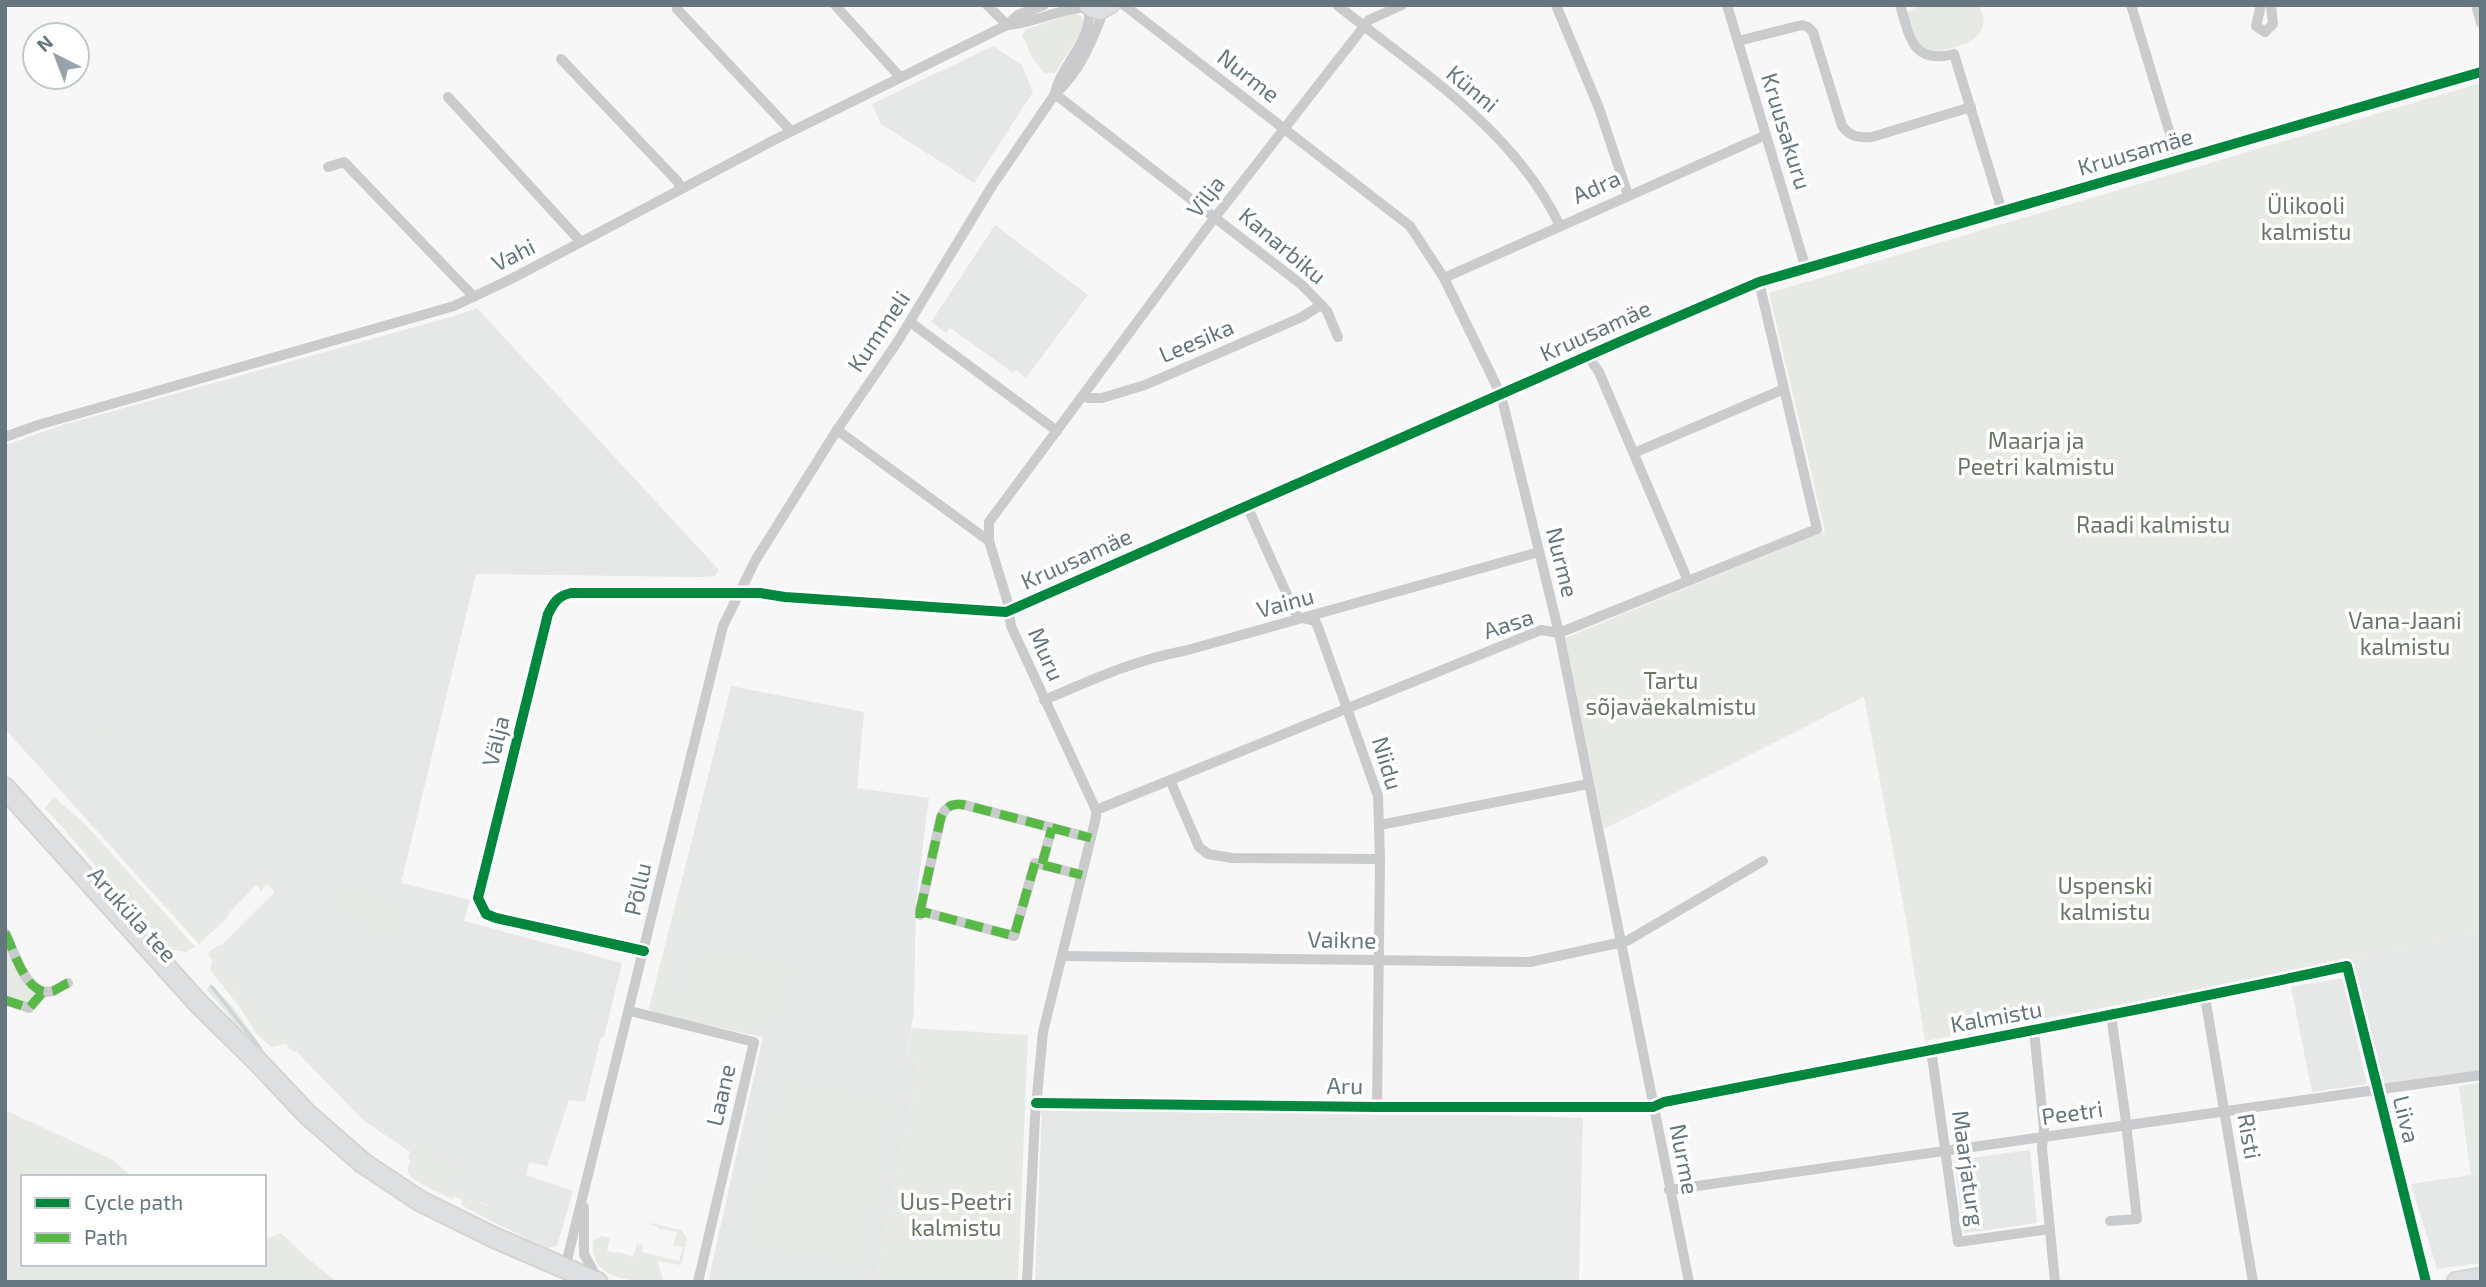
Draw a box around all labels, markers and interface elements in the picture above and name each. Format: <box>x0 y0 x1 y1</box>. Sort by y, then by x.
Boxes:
north arrow <box>21 21 91 91</box>
text: N <box>31 30 57 56</box>
street label: Nurme <box>1212 42 1286 108</box>
street label: Künni <box>1441 58 1505 118</box>
street label: Kruusakuru <box>1756 69 1818 193</box>
street label: Kruusamäe <box>2074 121 2196 181</box>
street label: Adra <box>1568 163 1624 209</box>
street label: Vilja <box>1180 170 1230 222</box>
park label: Ülikooli kalmistu <box>2261 191 2351 245</box>
street label: Kanarbiku <box>1234 201 1332 289</box>
street label: Vahi <box>487 231 539 277</box>
street label: Kummeli <box>841 285 915 377</box>
street label: Kruusamäe <box>1535 293 1655 367</box>
street label: Leesika <box>1155 312 1237 368</box>
park label: Maarja ja Peetri kalmistu <box>1957 426 2115 480</box>
park label: Raadi kalmistu <box>2076 510 2230 538</box>
street label: Kruusamäe <box>1016 521 1136 595</box>
street label: Nurme <box>1541 524 1585 600</box>
street label: Vainu <box>1253 581 1317 623</box>
street label: Aasa <box>1479 602 1537 644</box>
park label: Vana-Jaani kalmistu <box>2348 606 2462 660</box>
street label: Muru <box>1023 623 1071 685</box>
park label: Tartu sõjaväekalmistu <box>1586 666 1756 720</box>
street label: Välja <box>475 713 515 769</box>
street label: Niidu <box>1367 733 1409 793</box>
street label: Aruküla tee <box>83 860 183 968</box>
street label: Põllu <box>617 860 657 918</box>
park label: Uspenski kalmistu <box>2057 871 2153 925</box>
street label: Vaikne <box>1307 924 1377 954</box>
street label: Kalmistu <box>1948 994 2044 1038</box>
street label: Laane <box>699 1061 741 1129</box>
street label: Aru <box>1326 1071 1364 1099</box>
street label: Liiva <box>2388 1092 2426 1146</box>
street label: Peetri <box>2039 1094 2105 1130</box>
street label: Maarjaturg <box>1947 1108 1991 1228</box>
street label: Risti <box>2232 1111 2268 1161</box>
street label: Nurme <box>1664 1121 1706 1197</box>
legend <box>21 1175 266 1266</box>
park label: Uus-Peetri kalmistu <box>900 1187 1012 1241</box>
text: Cycle path <box>84 1189 183 1214</box>
text: Path <box>84 1224 128 1249</box>

